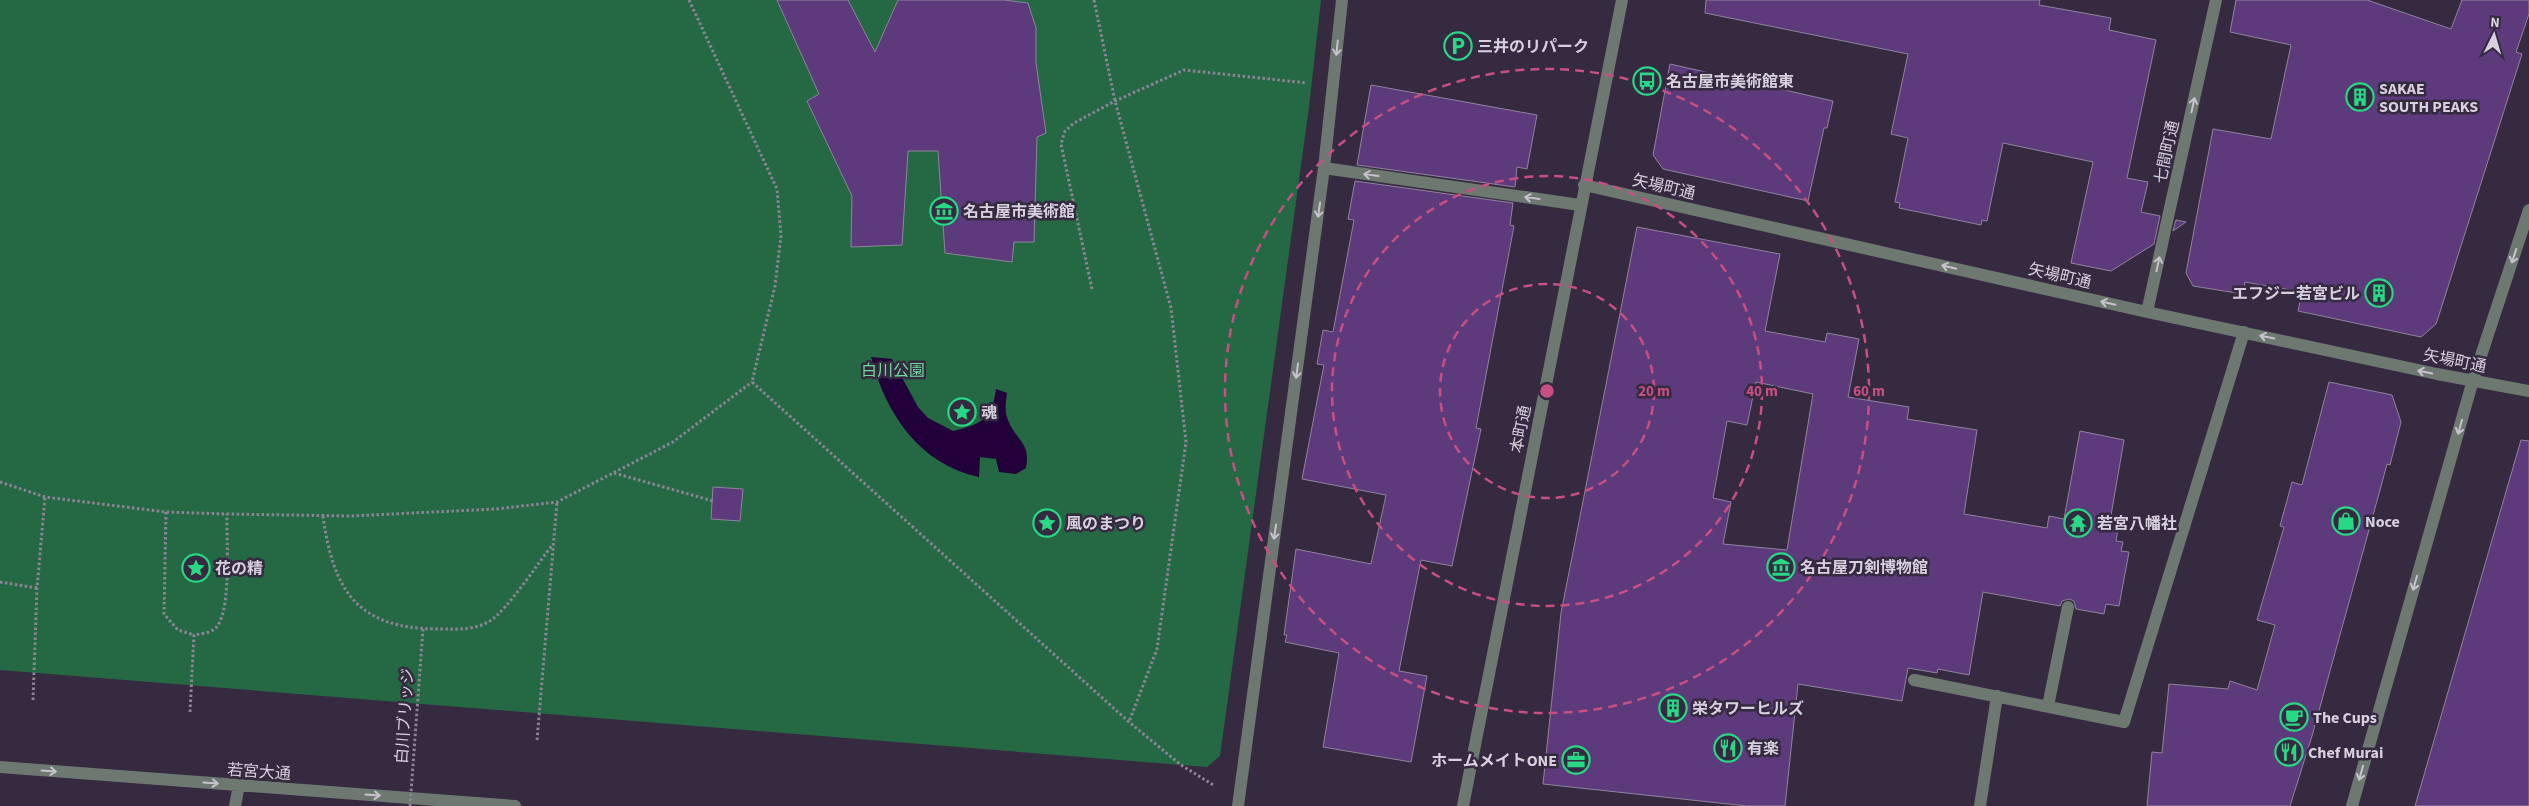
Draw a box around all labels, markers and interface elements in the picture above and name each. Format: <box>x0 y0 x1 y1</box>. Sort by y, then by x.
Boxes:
north arrow <box>2469 10 2519 60</box>
text: N <box>2490 13 2501 33</box>
parking icon: 三井のリパーク <box>1443 31 1473 61</box>
place label: 三井のリパーク <box>1477 36 1589 58</box>
one-way arrow <box>1332 40 1342 56</box>
bus stop icon: 名古屋市美術館東 <box>1632 66 1662 96</box>
place label: 名古屋市美術館東 <box>1666 71 1794 93</box>
place label: SAKAE SOUTH PEAKS <box>2379 78 2478 118</box>
building icon: SAKAE SOUTH PEAKS <box>2345 82 2375 112</box>
one-way arrow <box>2188 98 2198 114</box>
street label: 七間町通 <box>2150 119 2184 186</box>
street label: 矢場町通 <box>1630 169 1697 205</box>
one-way arrow <box>1364 170 1380 180</box>
one-way arrow <box>1524 193 1540 203</box>
museum icon: 名古屋市美術館 <box>929 196 959 226</box>
place label: 名古屋市美術館 <box>963 201 1075 223</box>
one-way arrow <box>1313 202 1323 218</box>
one-way arrow <box>2509 248 2518 264</box>
one-way arrow <box>2154 257 2163 273</box>
street label: 矢場町通 <box>2026 258 2093 294</box>
one-way arrow <box>1942 262 1958 271</box>
building icon: エフジー若宮ビル <box>2364 278 2394 308</box>
place label: エフジー若宮ビル <box>2232 283 2360 305</box>
one-way arrow <box>2100 298 2116 307</box>
one-way arrow <box>2259 332 2275 341</box>
street label: 矢場町通 <box>2421 344 2488 378</box>
park label: 白川公園 <box>861 360 925 382</box>
one-way arrow <box>1292 363 1302 379</box>
one-way arrow <box>2418 367 2434 376</box>
text: 20 m <box>1638 381 1670 402</box>
text: 40 m <box>1746 381 1778 402</box>
text: 60 m <box>1853 381 1885 402</box>
centre of rings <box>1538 382 1556 400</box>
place icon: 魂 <box>947 397 977 427</box>
place label: 魂 <box>981 402 997 424</box>
street label: 本町通 <box>1506 404 1536 455</box>
one-way arrow <box>2455 419 2464 435</box>
shop icon: Noce <box>2331 506 2361 536</box>
place icon: 風のまつり <box>1032 508 1062 538</box>
temple icon: 若宮八幡社 <box>2063 508 2093 538</box>
place label: Noce <box>2365 511 2400 533</box>
place label: 風のまつり <box>1066 513 1146 535</box>
place label: 若宮八幡社 <box>2097 513 2177 535</box>
one-way arrow <box>1270 524 1280 540</box>
museum icon: 名古屋刀剣博物館 <box>1766 552 1796 582</box>
place icon: 花の精 <box>181 553 211 583</box>
place label: 名古屋刀剣博物館 <box>1800 557 1928 579</box>
place label: 花の精 <box>215 558 263 580</box>
one-way arrow <box>2410 575 2420 591</box>
street label: 白川ブリッジ <box>391 667 419 765</box>
building icon: 栄タワーヒルズ <box>1658 693 1688 723</box>
place label: 栄タワーヒルズ <box>1692 698 1804 720</box>
cafe icon: The Cups <box>2279 702 2309 732</box>
place label: The Cups <box>2313 707 2377 729</box>
restaurant icon: 有楽 <box>1713 733 1743 763</box>
restaurant icon: Chef Murai <box>2274 737 2304 767</box>
place label: 有楽 <box>1747 738 1779 760</box>
place label: Chef Murai <box>2308 742 2383 764</box>
office icon: ホームメイトONE <box>1561 745 1591 775</box>
place label: ホームメイトONE <box>1431 750 1557 772</box>
street label: 若宮大通 <box>226 759 292 785</box>
one-way arrow <box>2356 765 2365 781</box>
one-way arrow <box>40 766 56 776</box>
one-way arrow <box>202 779 218 788</box>
one-way arrow <box>364 791 380 800</box>

